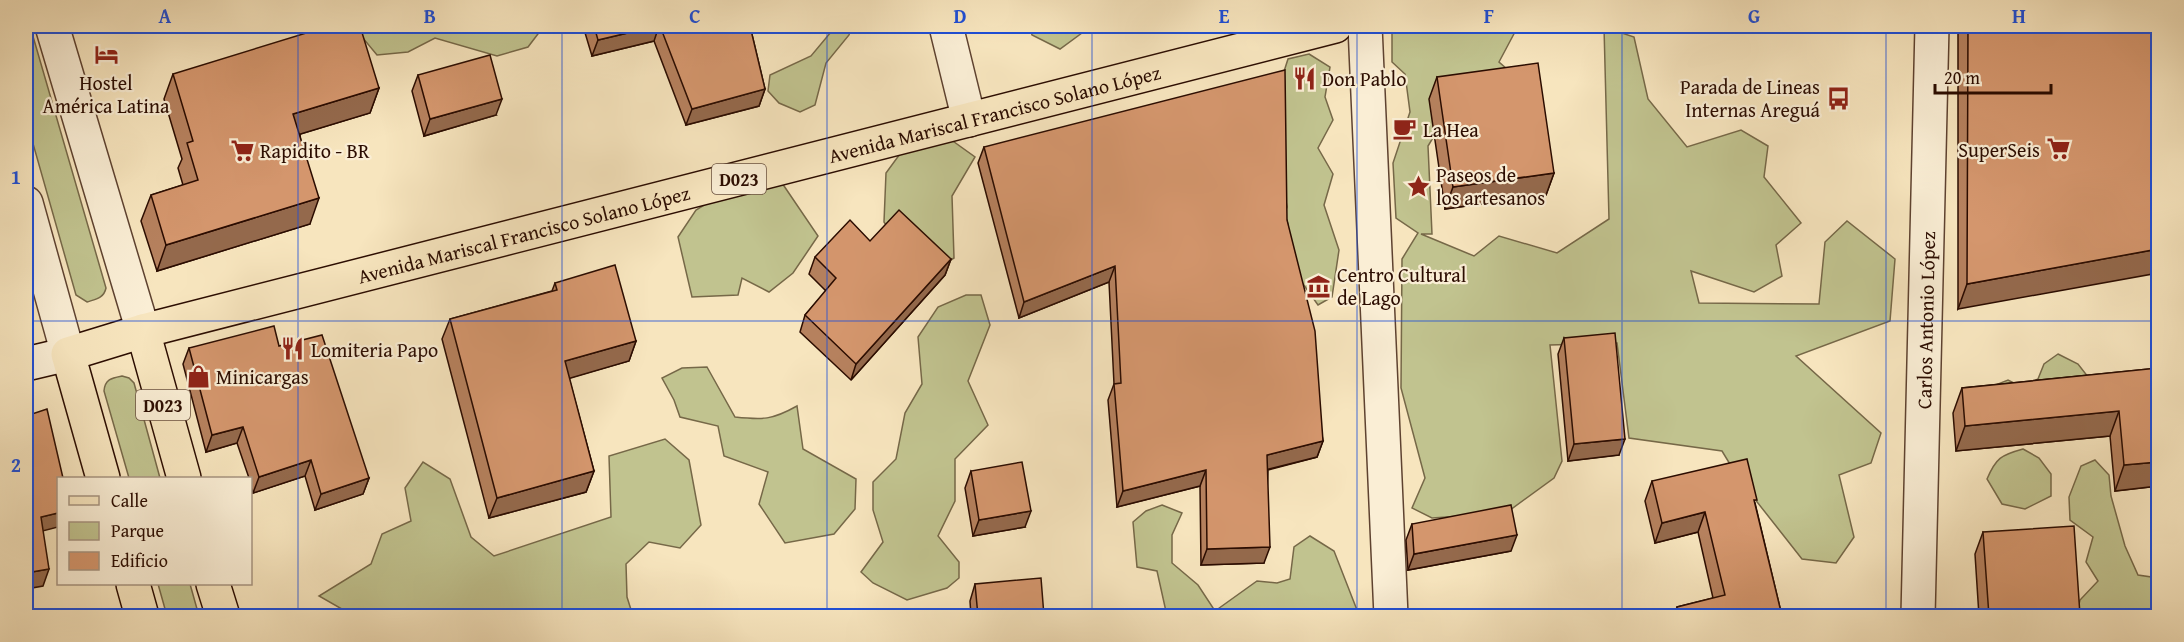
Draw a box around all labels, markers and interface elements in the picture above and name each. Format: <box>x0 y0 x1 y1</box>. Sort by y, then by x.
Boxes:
text: A <box>159 1 172 30</box>
text: B <box>424 1 436 30</box>
text: C <box>689 1 701 30</box>
text: D <box>953 1 967 30</box>
text: E <box>1219 1 1230 30</box>
text: F <box>1484 1 1494 30</box>
text: G <box>1748 1 1760 30</box>
text: H <box>2012 1 2026 30</box>
hotel icon: Hostel América Latina <box>93 41 119 67</box>
street label: Avenida Mariscal Francisco Solano López <box>825 57 1164 170</box>
scale bar <box>1935 57 2050 95</box>
place label: Don Pablo <box>1322 64 1406 93</box>
text: 20 m <box>1944 64 1980 91</box>
restaurant icon: Don Pablo <box>1291 65 1317 91</box>
place label: Hostel América Latina <box>43 68 170 120</box>
place label: Parada de Lineas Internas Areguá <box>1680 72 1821 124</box>
bus stop icon: Parada de Lineas Internas Areguá <box>1825 85 1851 111</box>
place label: La Hea <box>1423 115 1479 144</box>
cafe icon: La Hea <box>1392 116 1418 142</box>
place label: SuperSeis <box>1958 135 2040 164</box>
place label: Rapidito - BR <box>260 136 370 165</box>
supermarket icon: SuperSeis <box>2045 136 2071 162</box>
supermarket icon: Rapidito - BR <box>229 137 255 163</box>
place label: Paseos de los artesanos <box>1436 160 1545 212</box>
text: 1 <box>11 162 21 191</box>
road number: D023 <box>712 164 766 194</box>
place icon: Paseos de los artesanos <box>1405 173 1431 199</box>
street label: Avenida Mariscal Francisco Solano López <box>354 177 693 290</box>
street label: Carlos Antonio López <box>1908 231 1942 409</box>
place label: Centro Cultural de Lago <box>1337 260 1467 312</box>
museum icon: Centro Cultural de Lago <box>1306 273 1332 299</box>
place label: Lomiteria Papo <box>311 335 438 364</box>
restaurant icon: Lomiteria Papo <box>280 336 306 362</box>
place label: Minicargas <box>216 362 309 391</box>
shop icon: Minicargas <box>185 363 211 389</box>
road number: D023 <box>136 390 190 420</box>
text: 2 <box>11 450 21 479</box>
legend <box>57 477 252 585</box>
text: Calle <box>111 487 148 514</box>
text: Parque <box>111 517 164 544</box>
text: Edificio <box>111 547 168 574</box>

